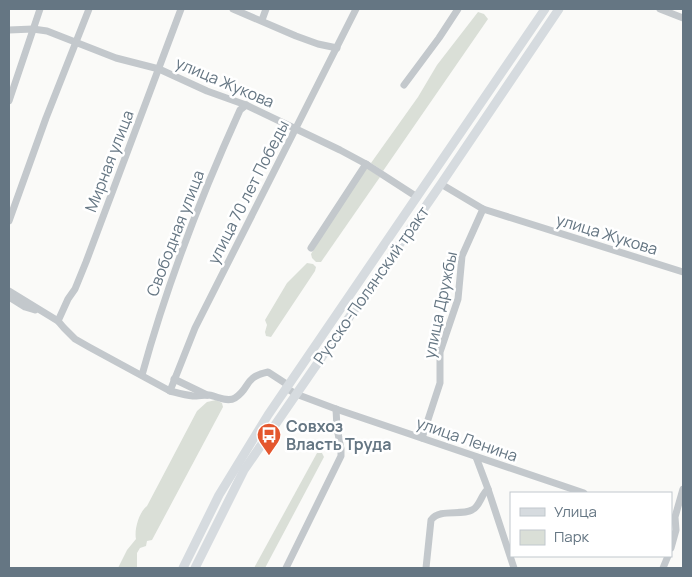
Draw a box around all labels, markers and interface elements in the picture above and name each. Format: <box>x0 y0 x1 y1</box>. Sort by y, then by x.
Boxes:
street label: улица Жукова <box>172 51 278 113</box>
street label: Мирная улица <box>79 107 139 215</box>
street label: улица 70 лет Победы <box>202 116 294 268</box>
street label: Свободная улица <box>141 167 209 299</box>
street label: Русско-Полянский тракт <box>308 202 434 368</box>
street label: улица Жукова <box>554 208 660 260</box>
street label: улица Дружбы <box>418 249 462 361</box>
street label: улица Ленина <box>413 411 521 467</box>
place label: Совхоз Власть Труда <box>286 415 391 455</box>
bus stop icon: Совхоз Власть Труда <box>256 422 282 456</box>
legend <box>510 492 672 557</box>
text: Улица <box>554 501 597 522</box>
text: Парк <box>554 526 590 547</box>

